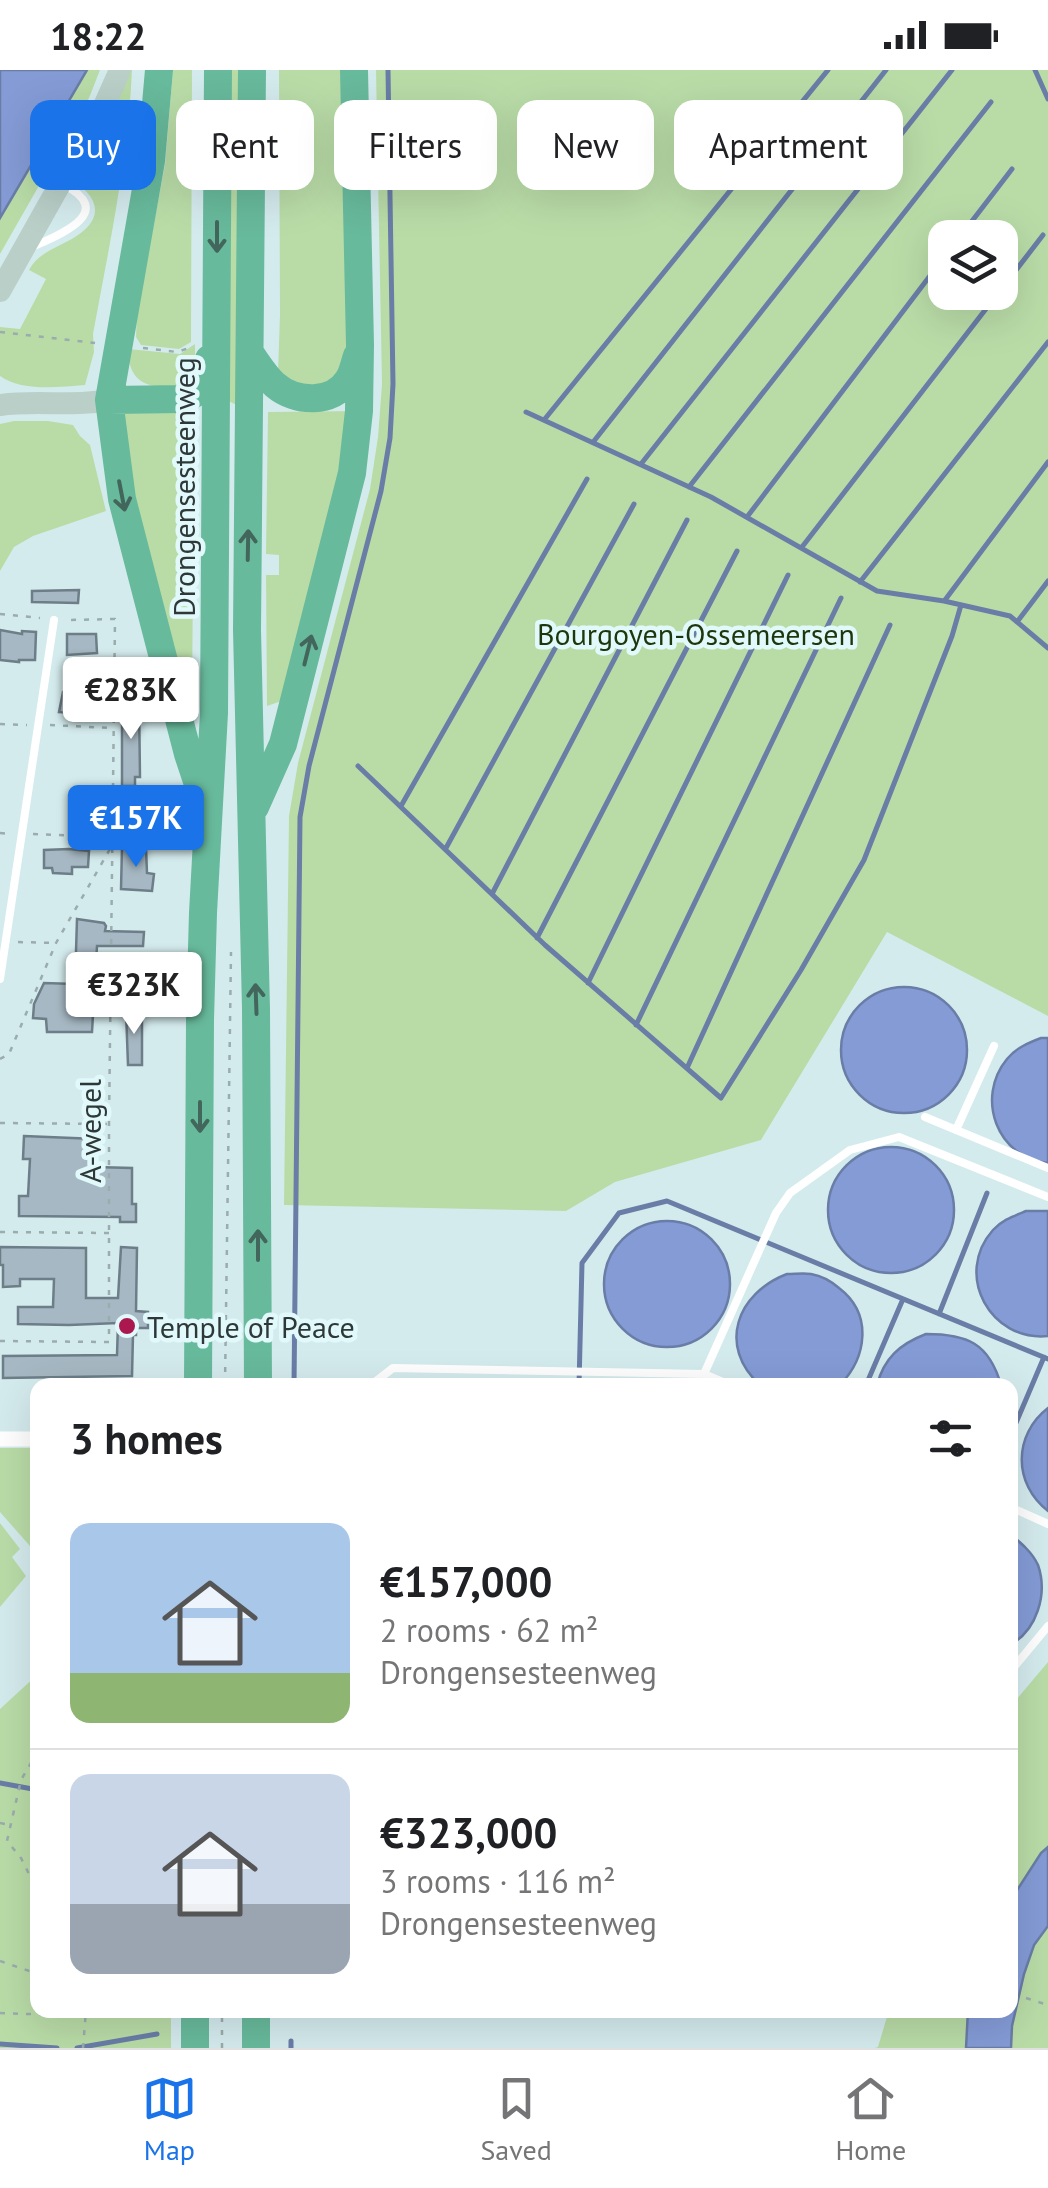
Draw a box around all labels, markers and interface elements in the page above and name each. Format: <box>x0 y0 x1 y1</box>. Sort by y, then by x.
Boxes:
text: 18:22 <box>50 11 146 60</box>
chip: Buy <box>30 100 156 190</box>
chip: Rent <box>176 100 314 190</box>
chip: Filters <box>334 100 497 190</box>
chip: New <box>517 100 654 190</box>
chip: Apartment <box>674 100 903 190</box>
one-way arrow <box>208 220 226 253</box>
map controls <box>928 220 1018 310</box>
button: layers <box>928 220 1018 310</box>
street label: Drongensesteenweg <box>164 357 203 617</box>
one-way arrow <box>113 479 132 512</box>
one-way arrow <box>238 529 258 562</box>
park label: Bourgoyen-Ossemeersen <box>537 614 855 653</box>
one-way arrow <box>299 634 318 666</box>
pin: €283K <box>61 657 201 742</box>
text: €283K <box>85 668 177 710</box>
pin: €157K <box>66 785 206 870</box>
text: €157K <box>90 796 182 838</box>
pin: €323K <box>64 952 204 1037</box>
text: €323K <box>88 963 180 1005</box>
one-way arrow <box>246 983 265 1015</box>
street label: A-wegel <box>70 1079 109 1183</box>
one-way arrow <box>190 1100 210 1133</box>
one-way arrow <box>248 1230 268 1262</box>
place label: Temple of Peace <box>147 1307 355 1346</box>
marker: Temple of Peace <box>116 1315 138 1337</box>
text: 3 homes <box>70 1411 223 1466</box>
icon: filters <box>923 1411 978 1466</box>
text: €157,000 <box>380 1554 552 1609</box>
icon: home <box>150 1563 270 1683</box>
text: 2 rooms · 62 m² <box>380 1609 598 1651</box>
text: Drongensesteenweg <box>380 1651 657 1693</box>
text: €323,000 <box>380 1805 557 1860</box>
icon: home <box>150 1814 270 1934</box>
text: 3 rooms · 116 m² <box>380 1860 616 1902</box>
text: Drongensesteenweg <box>380 1902 657 1944</box>
tab: Map <box>142 2071 197 2168</box>
tab: Saved <box>480 2071 552 2168</box>
tab: Home <box>835 2071 906 2168</box>

